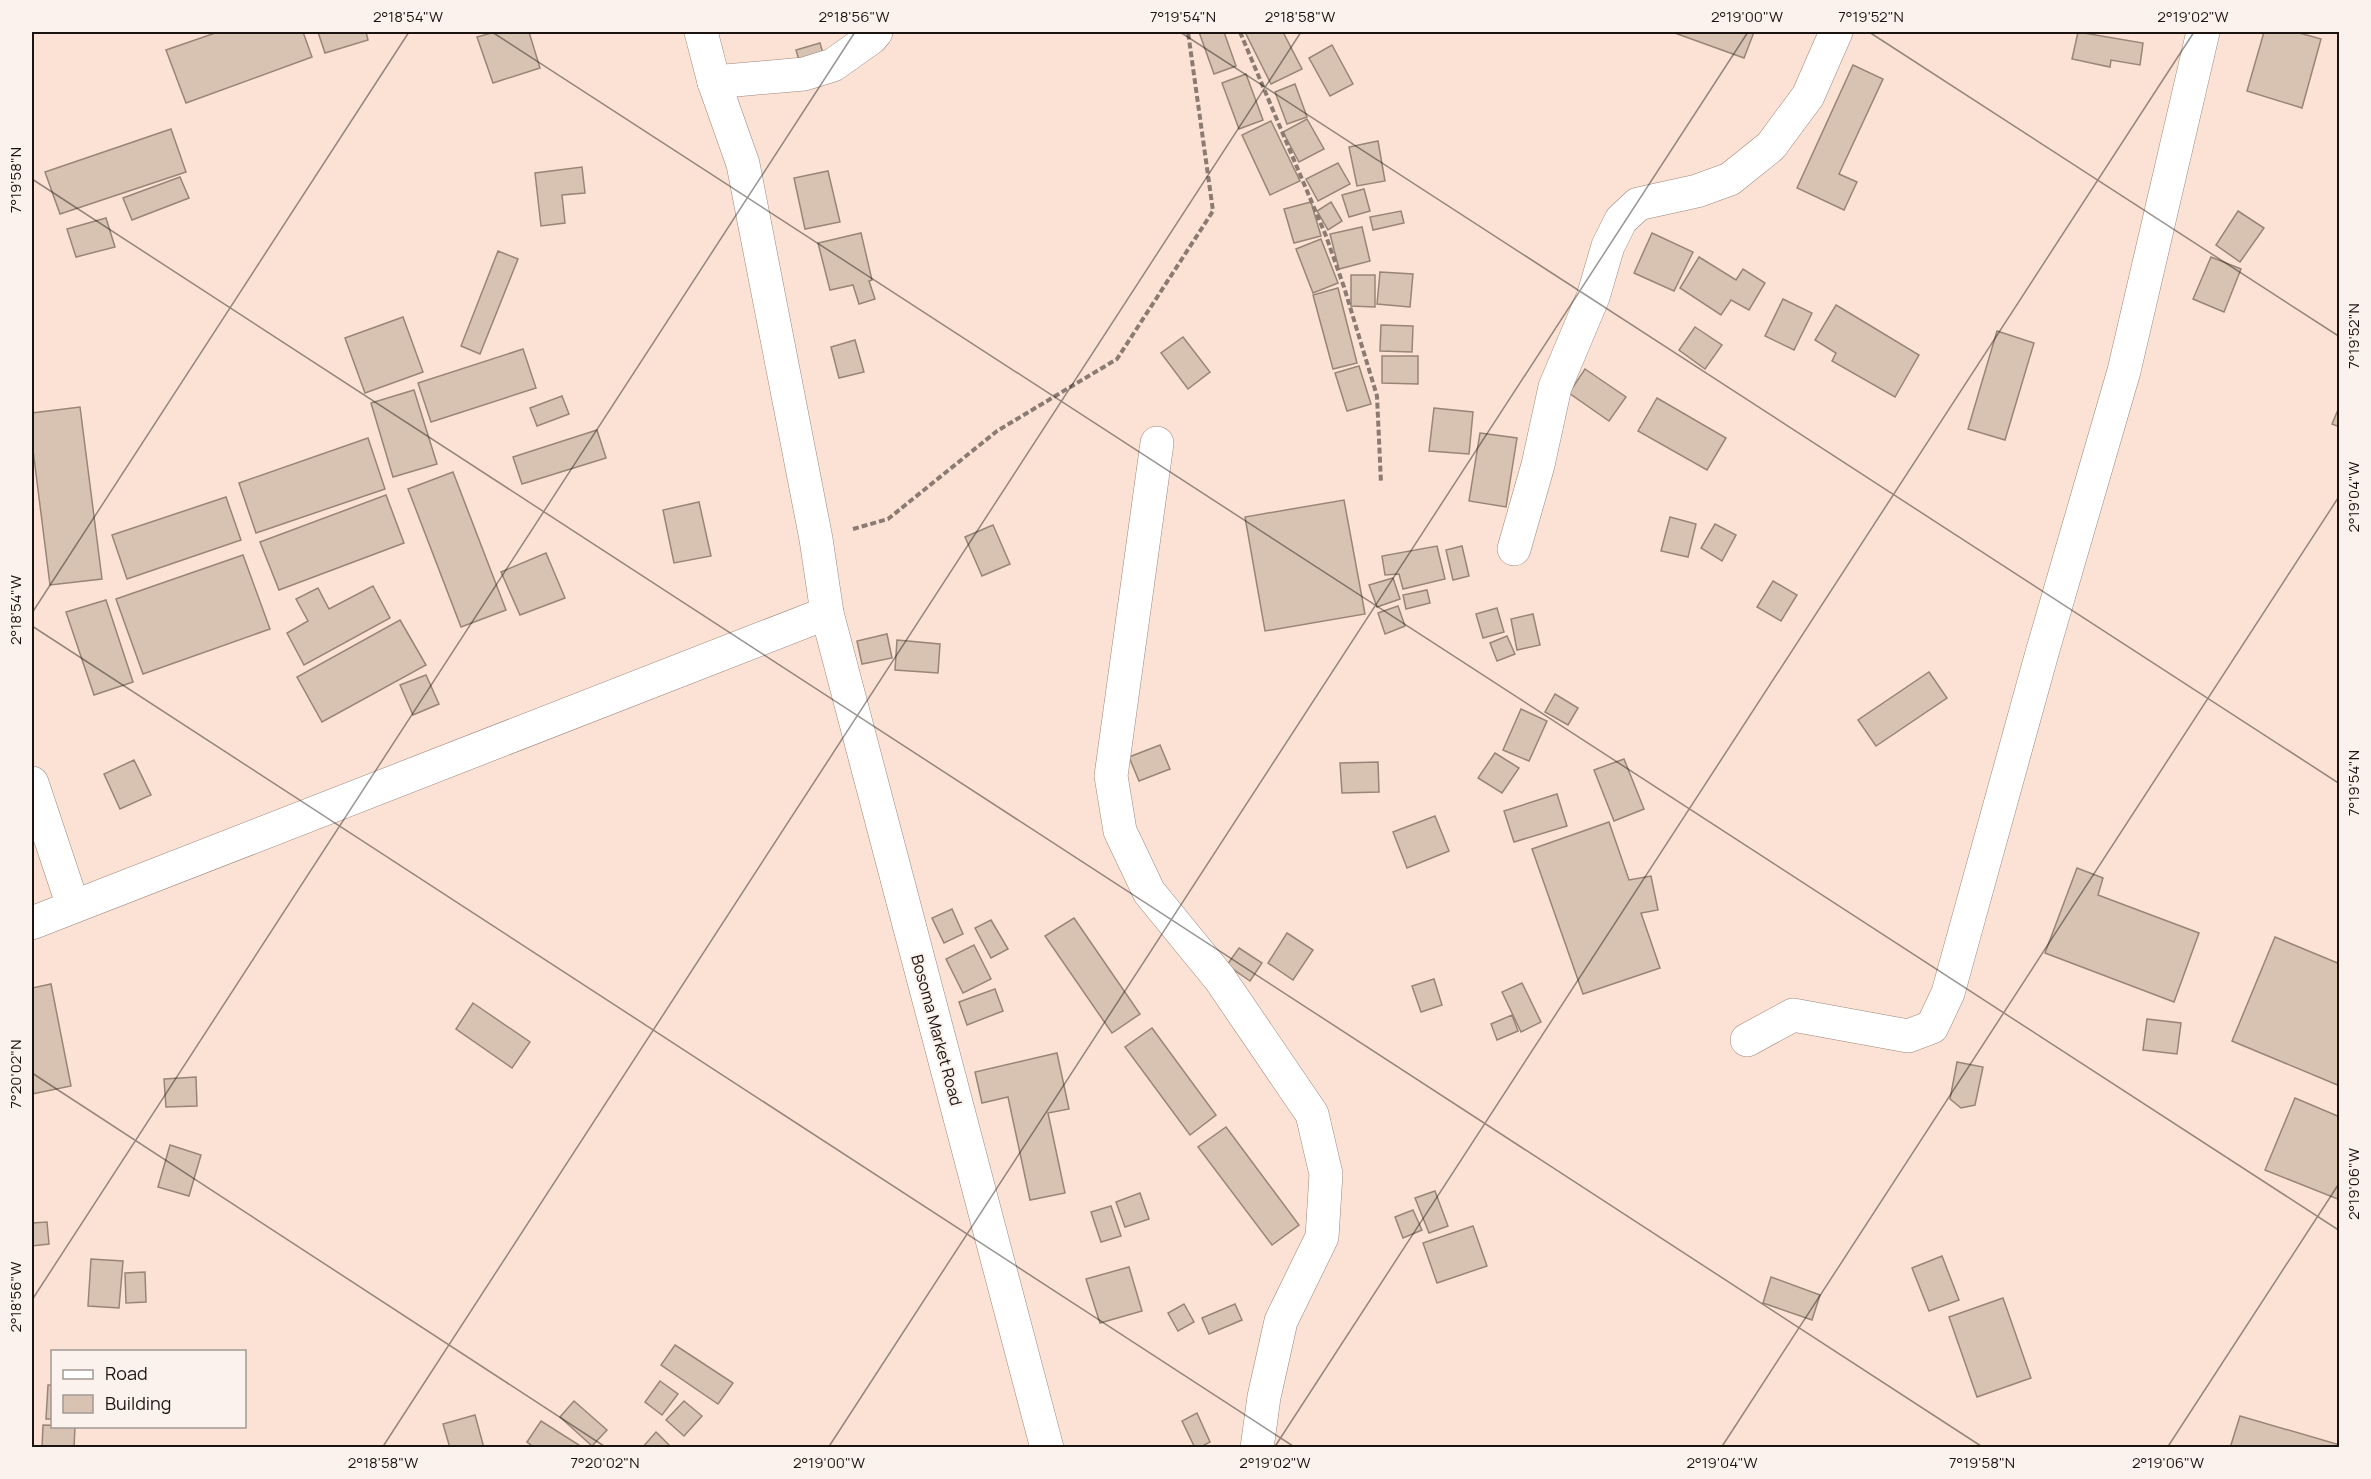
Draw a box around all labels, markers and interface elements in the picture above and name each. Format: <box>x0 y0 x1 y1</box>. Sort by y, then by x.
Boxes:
text: 2°18'54"W <box>373 6 443 27</box>
text: 2°18'56"W <box>819 6 889 27</box>
text: 7°19'54"N <box>1150 6 1216 27</box>
text: 2°18'58"W <box>1265 6 1335 27</box>
text: 2°19'00"W <box>1711 6 1783 27</box>
text: 7°19'52"N <box>1838 6 1904 27</box>
text: 2°19'02"W <box>2157 6 2229 27</box>
text: 7°19'58"N <box>5 147 26 213</box>
text: 7°19'52"N <box>2343 303 2364 369</box>
text: 2°19'04"W <box>2343 461 2364 533</box>
text: 2°18'54"W <box>5 575 26 645</box>
text: 7°19'54"N <box>2343 750 2364 816</box>
street label: Bosoma Market Road <box>906 952 968 1108</box>
text: 7°20'02"N <box>5 1039 26 1109</box>
text: 2°19'06"W <box>2343 1148 2364 1220</box>
text: 2°18'56"W <box>5 1262 26 1332</box>
legend <box>51 1350 246 1428</box>
text: Road <box>105 1361 148 1385</box>
text: Building <box>105 1391 171 1415</box>
text: 2°18'58"W <box>348 1452 418 1473</box>
text: 7°20'02"N <box>570 1452 640 1473</box>
text: 2°19'00"W <box>793 1452 865 1473</box>
text: 2°19'02"W <box>1239 1452 1311 1473</box>
text: 2°19'04"W <box>1686 1452 1758 1473</box>
text: 7°19'58"N <box>1949 1452 2015 1473</box>
text: 2°19'06"W <box>2132 1452 2204 1473</box>

